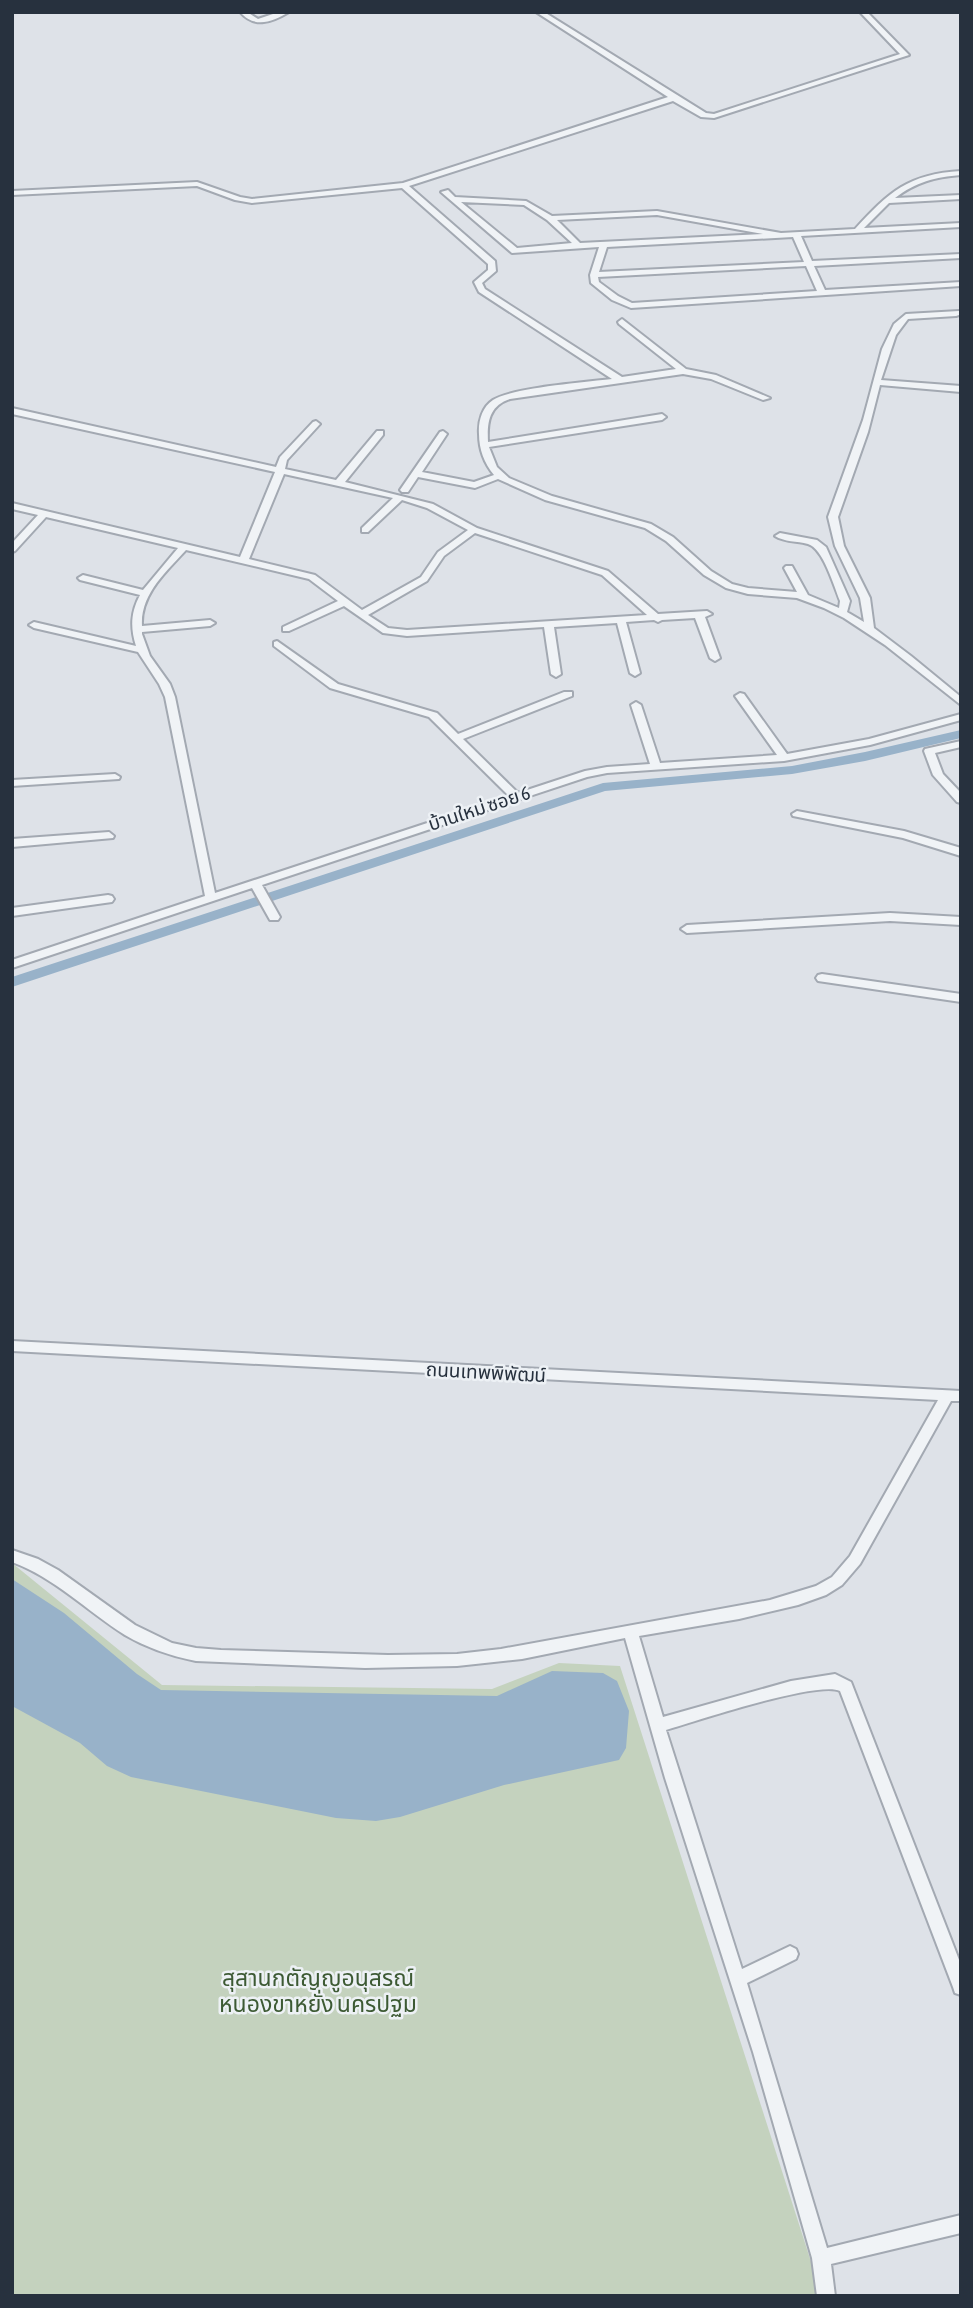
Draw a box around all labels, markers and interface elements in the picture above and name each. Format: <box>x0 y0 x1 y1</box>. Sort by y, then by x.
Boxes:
street label: บ้านใหม่ ซอย 6 <box>425 781 533 835</box>
street label: ถนนเทพพิพัฒน์ <box>425 1358 547 1386</box>
park label: สุสานกตัญญูอนุสรณ์ หนองขาหยั่ง นครปฐม <box>219 1965 417 2017</box>

